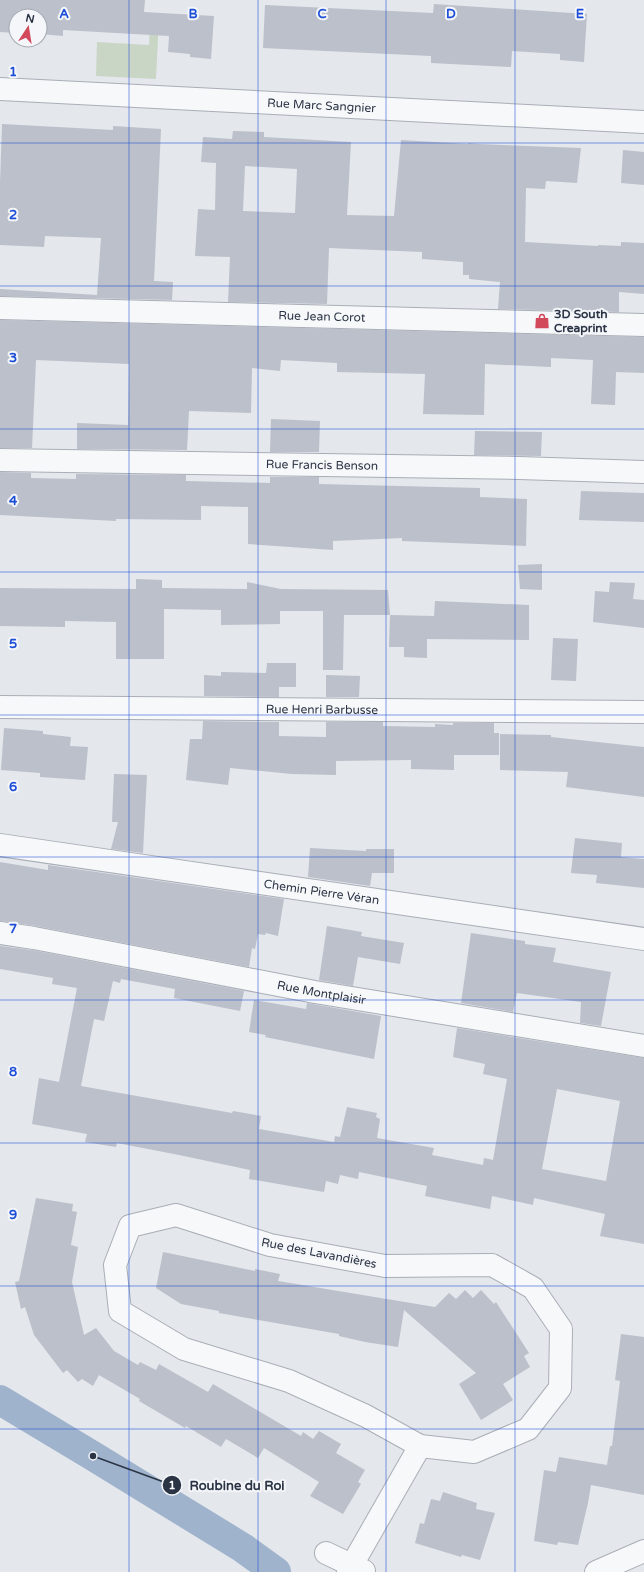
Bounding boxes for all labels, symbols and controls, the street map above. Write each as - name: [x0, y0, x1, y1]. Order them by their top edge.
- text: A: [59, 6, 69, 22]
- text: B: [188, 6, 198, 22]
- text: C: [317, 6, 327, 22]
- text: D: [446, 6, 456, 22]
- text: E: [576, 6, 584, 22]
- north arrow: [8, 8, 48, 48]
- text: N: [24, 11, 36, 26]
- text: 1: [9, 64, 17, 80]
- street label: Rue Marc Sangnier: [267, 96, 377, 115]
- text: 2: [9, 207, 17, 223]
- place label: 3D South Creaprint: [554, 307, 608, 336]
- street label: Rue Jean Corot: [278, 308, 366, 325]
- shop icon: 3D South Creaprint: [533, 312, 551, 330]
- text: 3: [9, 350, 17, 366]
- street label: Rue Francis Benson: [266, 457, 378, 473]
- text: 4: [9, 493, 18, 509]
- text: 5: [9, 636, 17, 652]
- street label: Rue Henri Barbusse: [266, 702, 378, 717]
- text: 6: [9, 779, 17, 795]
- street label: Chemin Pierre Véran: [263, 877, 380, 907]
- text: 7: [9, 921, 17, 937]
- street label: Rue Montplaisir: [276, 978, 367, 1007]
- text: 8: [9, 1064, 17, 1080]
- text: 9: [9, 1207, 17, 1223]
- street label: Rue des Lavandières: [260, 1235, 378, 1271]
- callout: Roubine du Roi: [162, 1473, 293, 1498]
- text: 1: [168, 1478, 176, 1492]
- text: Roubine du Roi: [189, 1478, 285, 1494]

